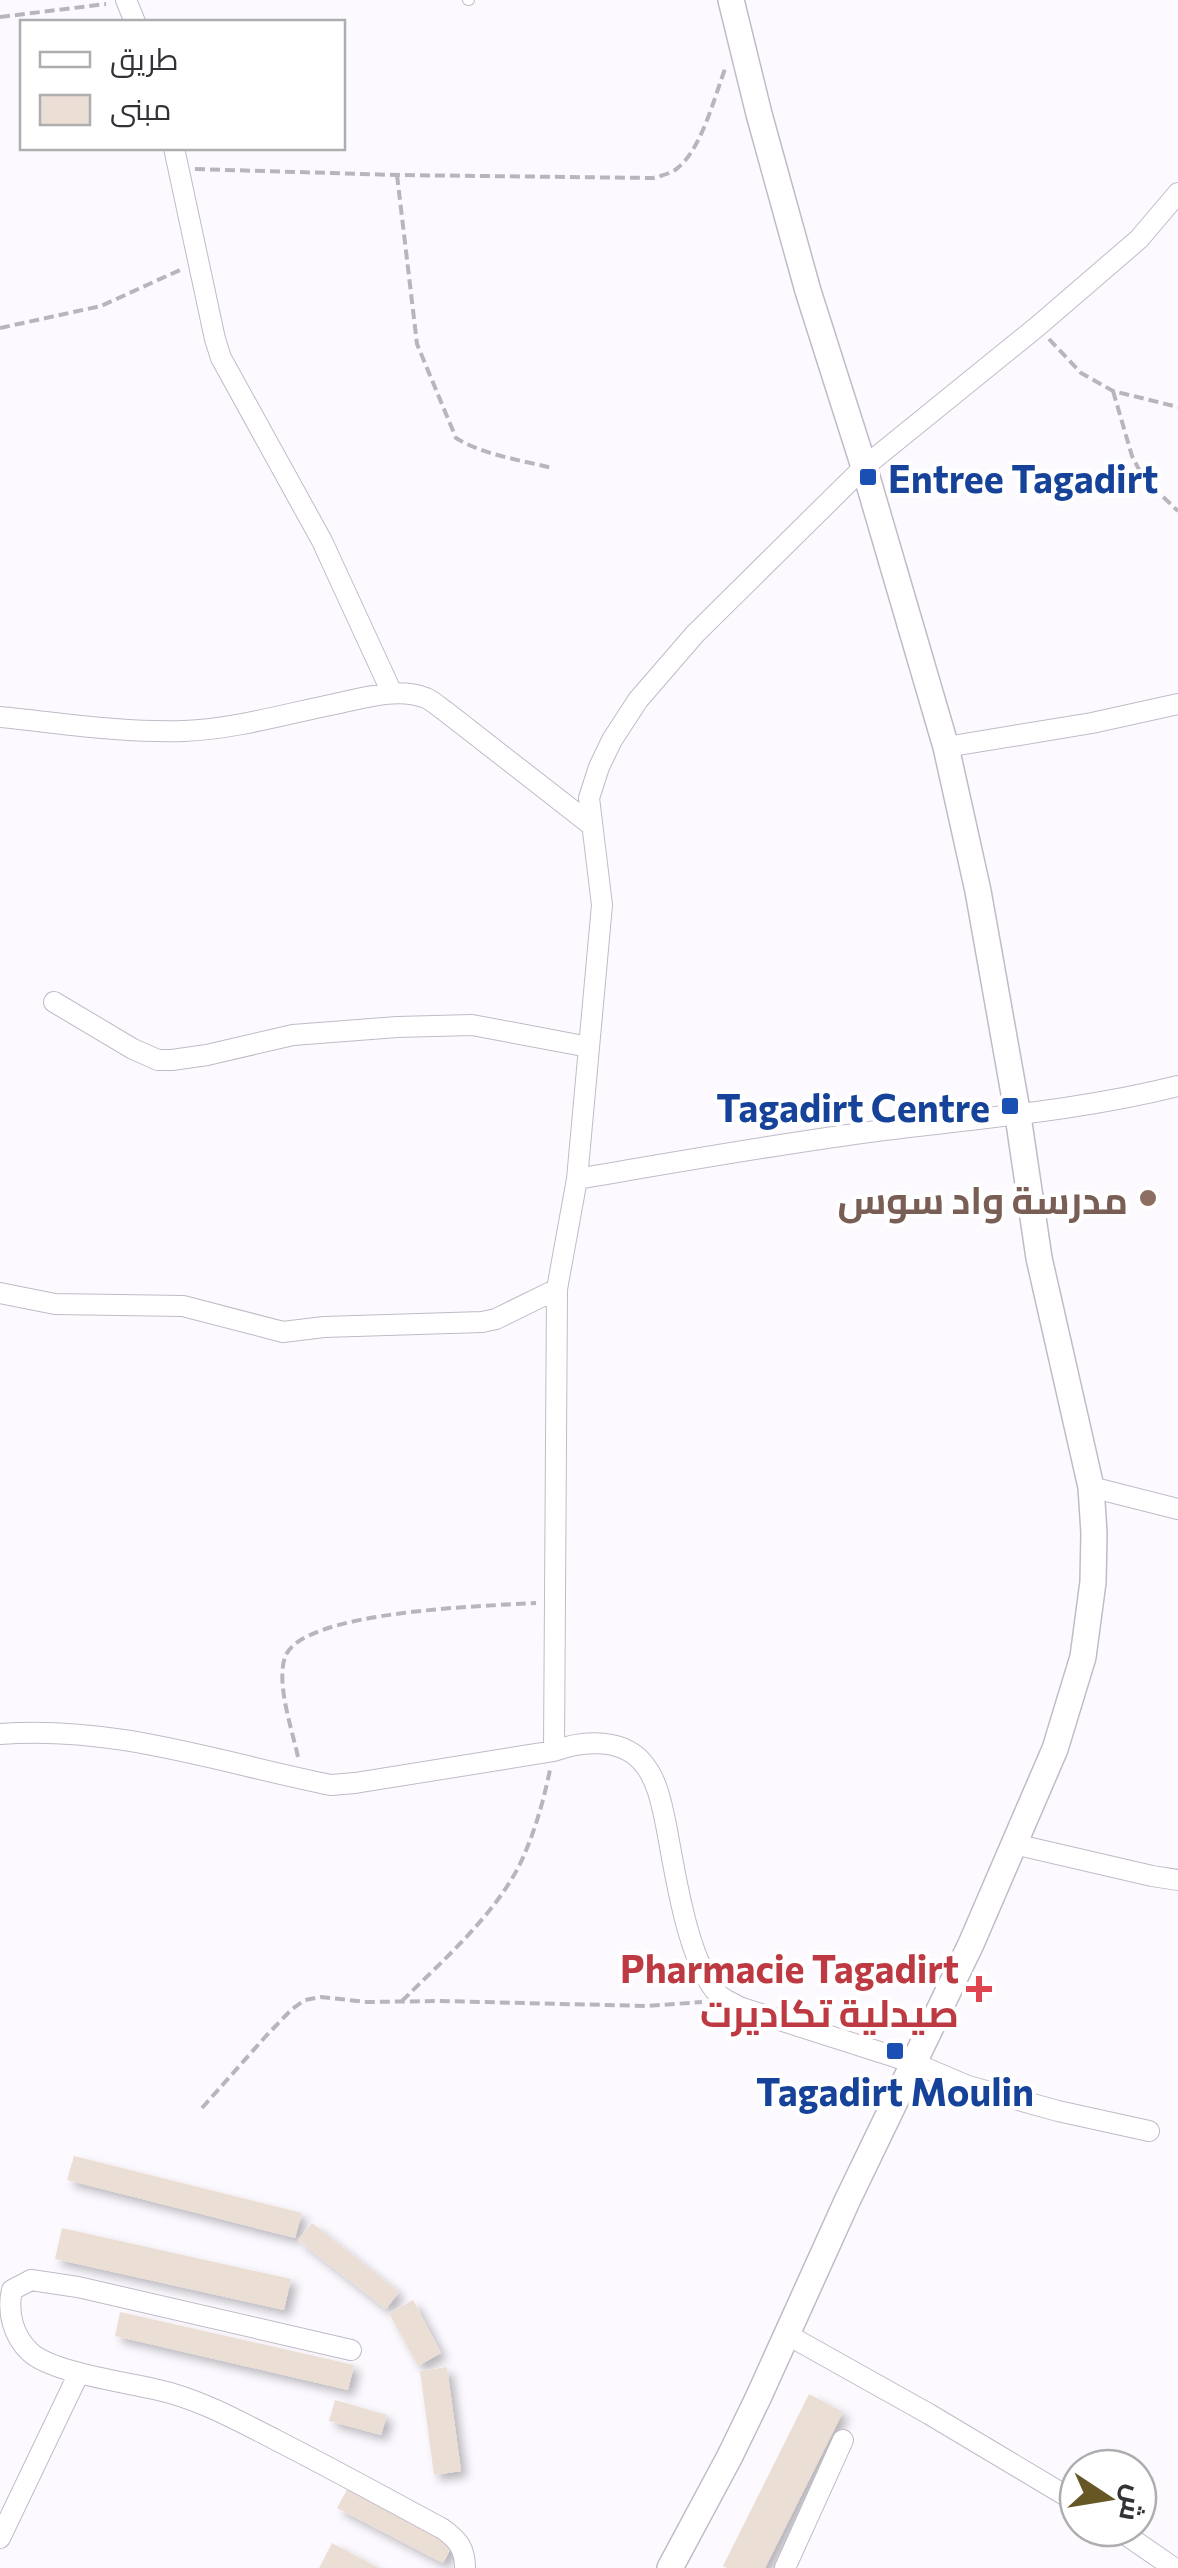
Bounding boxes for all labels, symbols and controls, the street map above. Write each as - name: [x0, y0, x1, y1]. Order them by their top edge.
- legend: [20, 20, 345, 150]
- text: طريق: [110, 39, 179, 78]
- text: مبنى: [110, 89, 171, 128]
- place label: Entree Tagadirt: [888, 454, 1158, 501]
- marker: Entree Tagadirt: [857, 466, 879, 488]
- place label: Tagadirt Centre: [716, 1083, 990, 1130]
- marker: Tagadirt Centre: [999, 1095, 1021, 1117]
- place label: مدرسة واد سوس: [837, 1175, 1128, 1224]
- marker: مدرسة واد سوس: [1137, 1187, 1159, 1209]
- place label: Pharmacie Tagadirt صيدلية تكاديرت: [620, 1944, 959, 2037]
- marker: Pharmacie Tagadirt صيدلية تكاديرت: [968, 1978, 990, 2000]
- marker: Tagadirt Moulin: [884, 2040, 906, 2062]
- place label: Tagadirt Moulin: [756, 2067, 1034, 2114]
- north arrow: [1058, 2448, 1158, 2548]
- text: ش: [1112, 2482, 1154, 2525]

